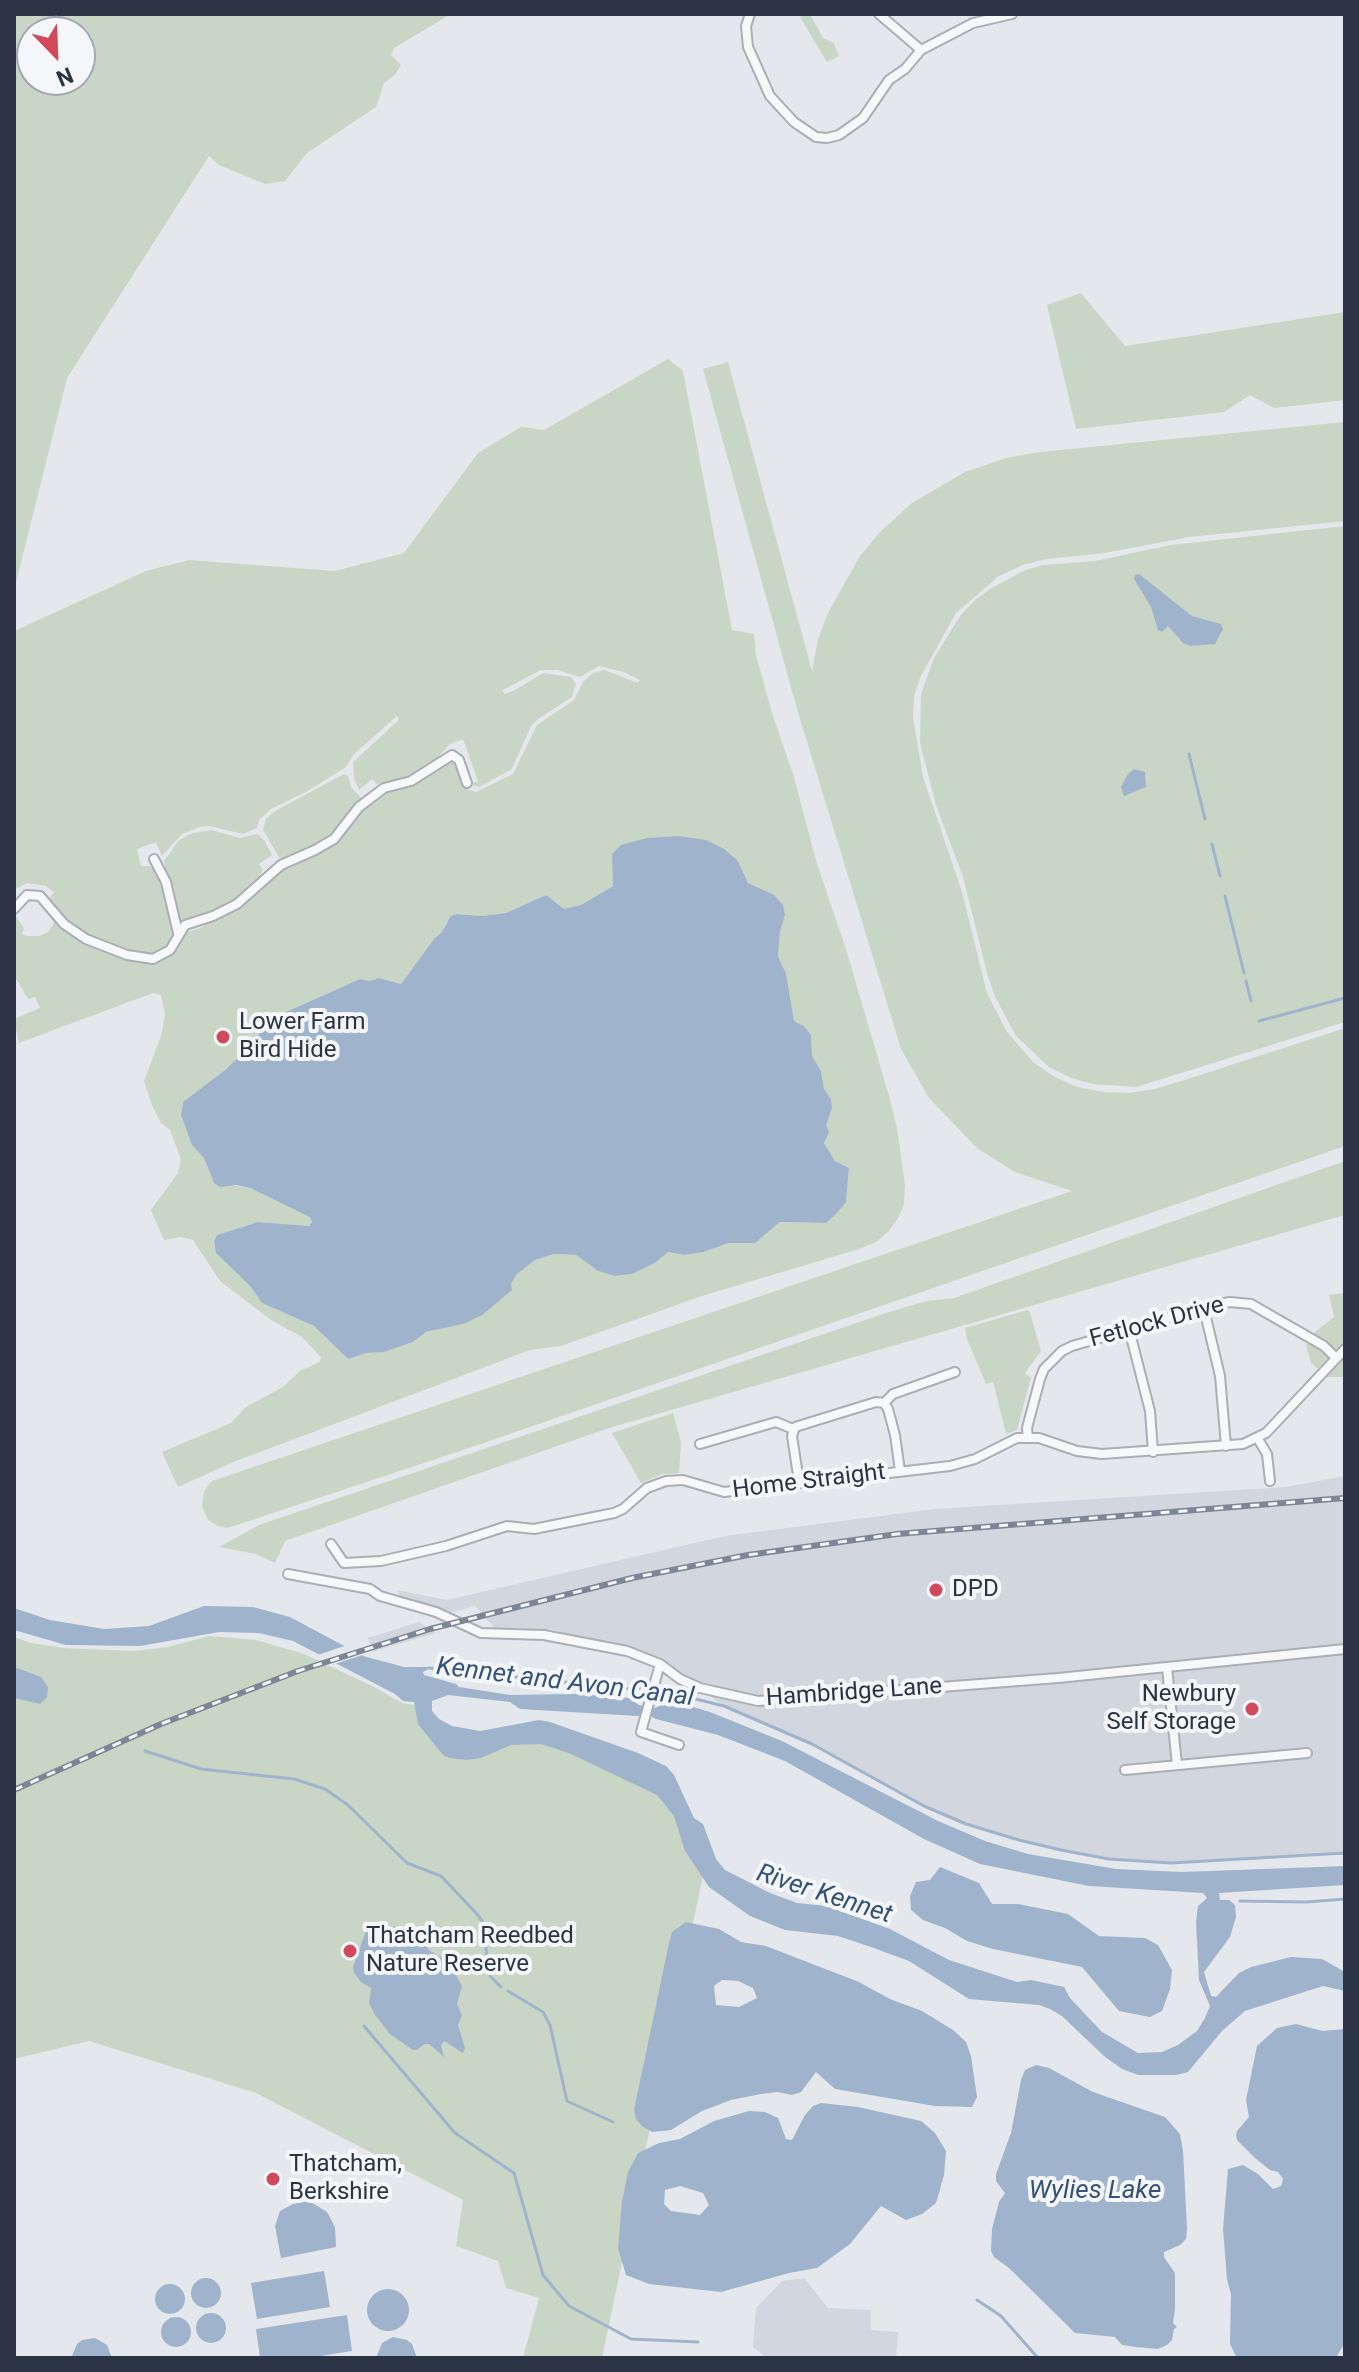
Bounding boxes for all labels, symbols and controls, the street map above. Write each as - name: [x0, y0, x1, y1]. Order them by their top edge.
- north arrow: [16, 16, 96, 96]
- text: N: [53, 62, 77, 91]
- place label: Lower Farm Bird Hide: [239, 1009, 366, 1065]
- marker: Lower Farm Bird Hide: [214, 1028, 232, 1046]
- street label: Fetlock Drive: [1087, 1291, 1227, 1355]
- street label: Home Straight: [731, 1458, 887, 1506]
- place label: DPD: [952, 1576, 999, 1604]
- marker: DPD: [927, 1581, 945, 1599]
- water label: Kennet and Avon Canal: [434, 1652, 696, 1714]
- street label: Hambridge Lane: [765, 1672, 943, 1714]
- place label: Newbury Self Storage: [1106, 1681, 1236, 1737]
- marker: Newbury Self Storage: [1243, 1700, 1261, 1718]
- water label: River Kennet: [752, 1858, 896, 1932]
- place label: Thatcham Reedbed Nature Reserve: [366, 1923, 574, 1979]
- marker: Thatcham Reedbed Nature Reserve: [341, 1942, 359, 1960]
- place label: Thatcham, Berkshire: [289, 2151, 402, 2207]
- marker: Thatcham, Berkshire: [264, 2170, 282, 2188]
- water label: Wylies Lake: [1029, 2175, 1161, 2207]

